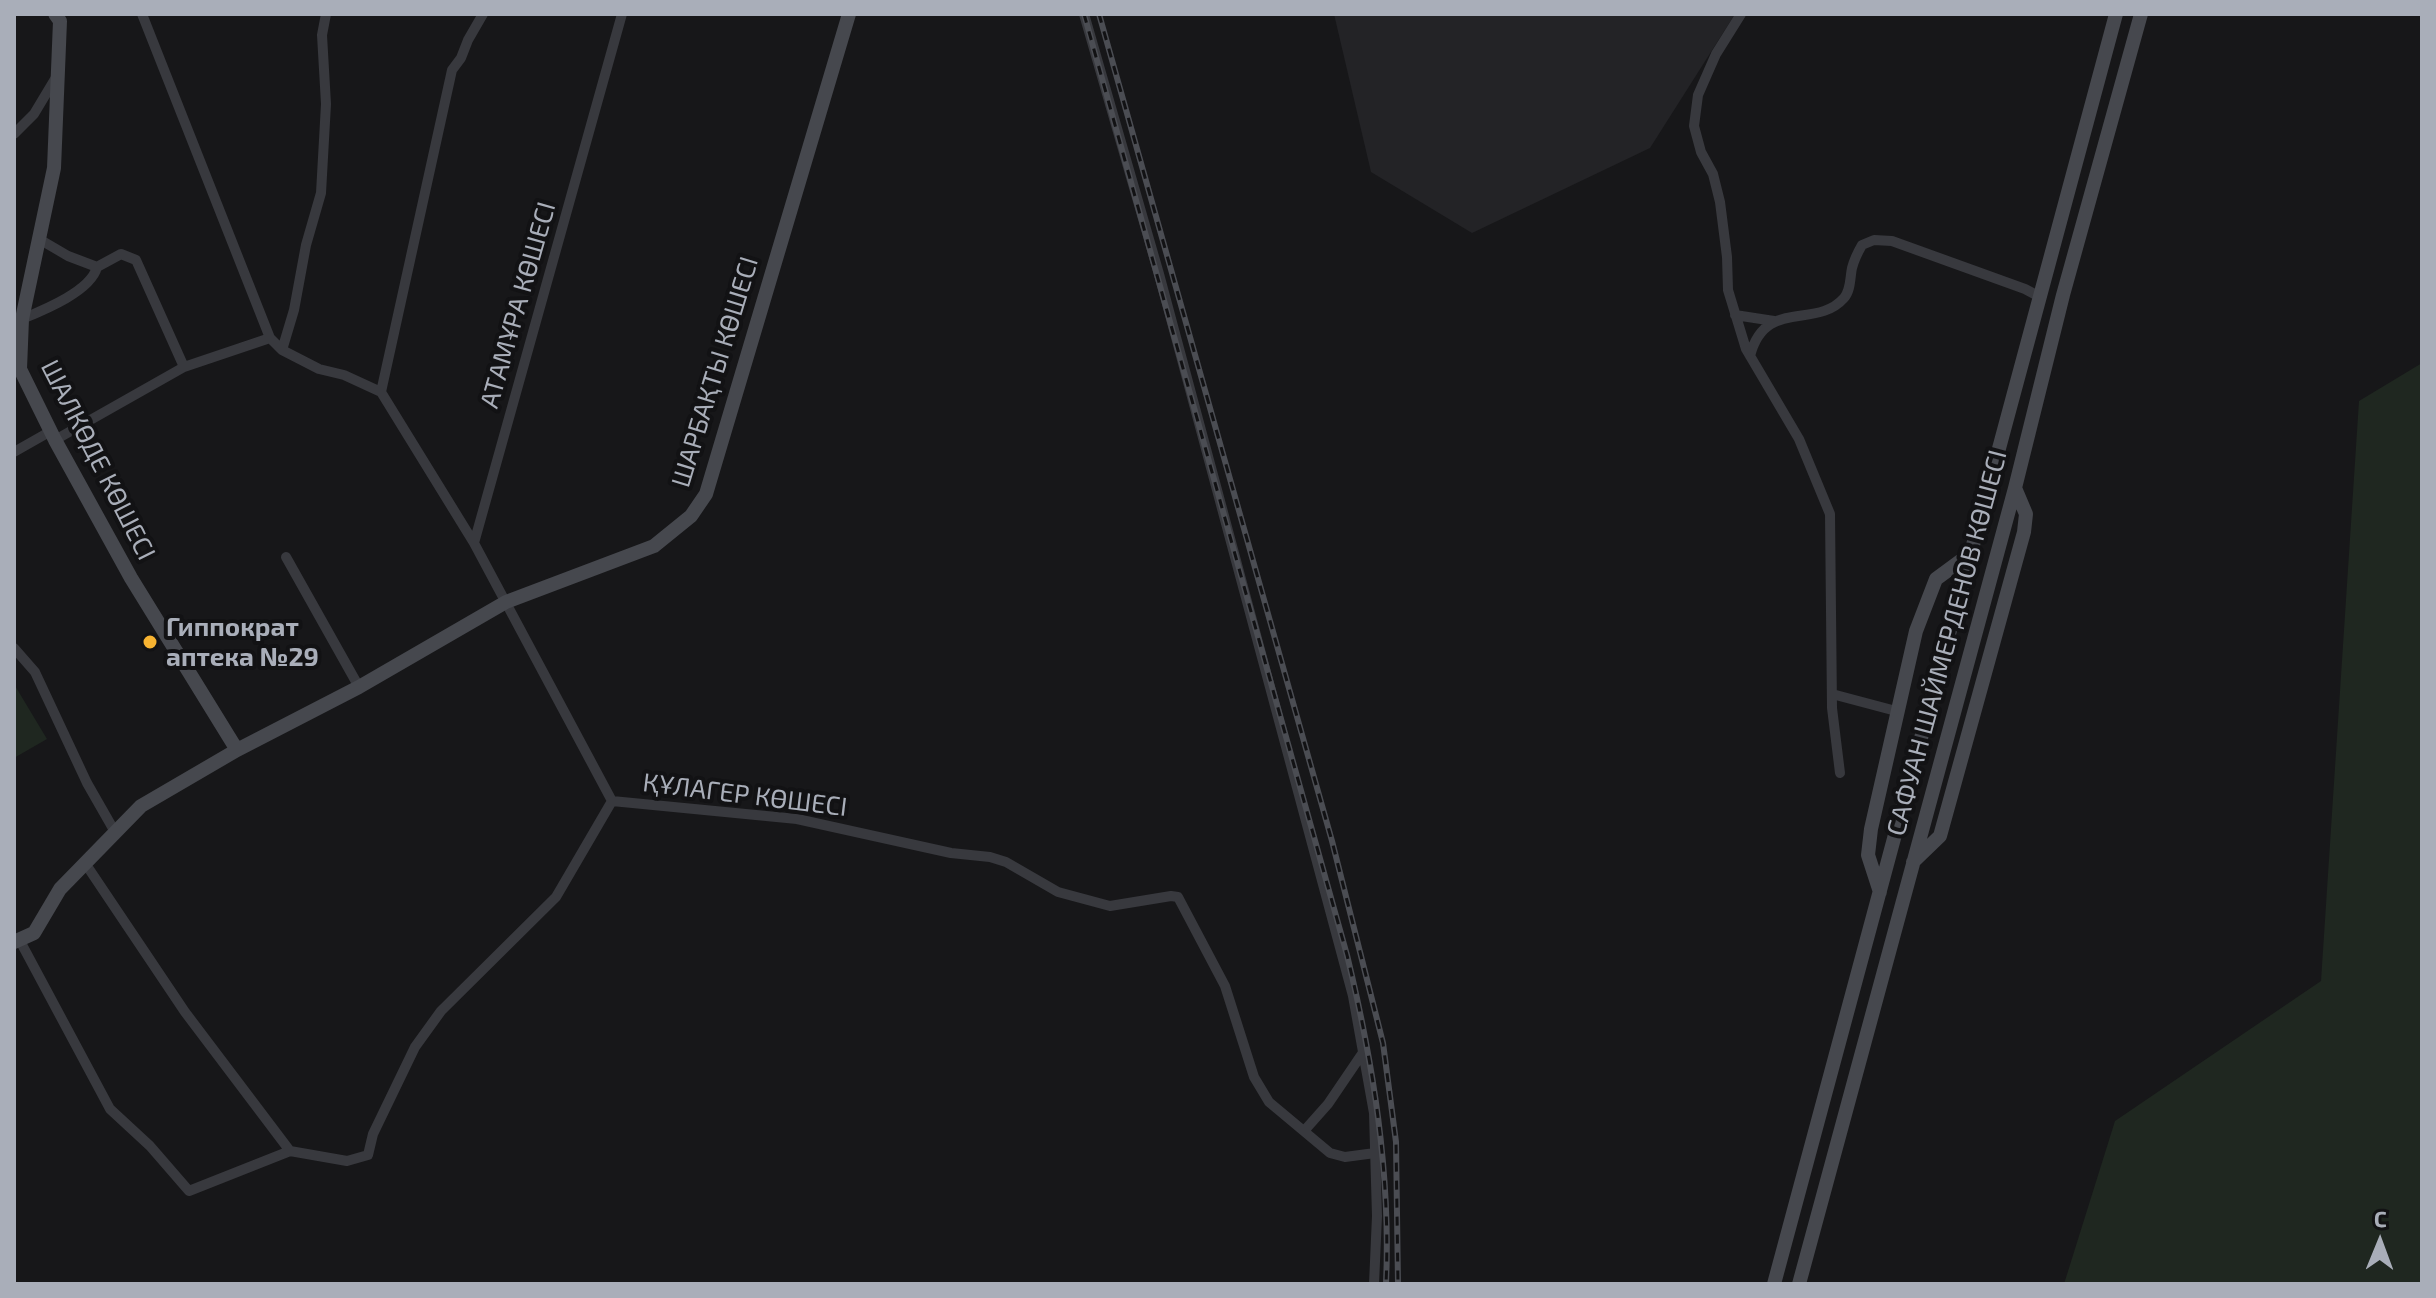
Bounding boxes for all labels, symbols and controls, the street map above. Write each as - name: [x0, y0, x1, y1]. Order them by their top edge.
- street label: АТАМҰРА КӨШЕСІ: [474, 198, 562, 412]
- street label: ШАРБАҚТЫ КӨШЕСІ: [665, 253, 765, 491]
- street label: ШАЛКӨДЕ КӨШЕСІ: [34, 355, 162, 565]
- street label: САФУАН ШАЙМЕРДЕНОВ КӨШЕСІ: [1880, 447, 2014, 839]
- place label: Гиппократ аптека №29: [166, 611, 319, 672]
- marker: Гиппократ аптека №29: [141, 633, 159, 651]
- street label: ҚҰЛАГЕР КӨШЕСІ: [641, 767, 849, 823]
- north arrow: [2340, 1202, 2420, 1282]
- text: С: [2374, 1205, 2387, 1231]

